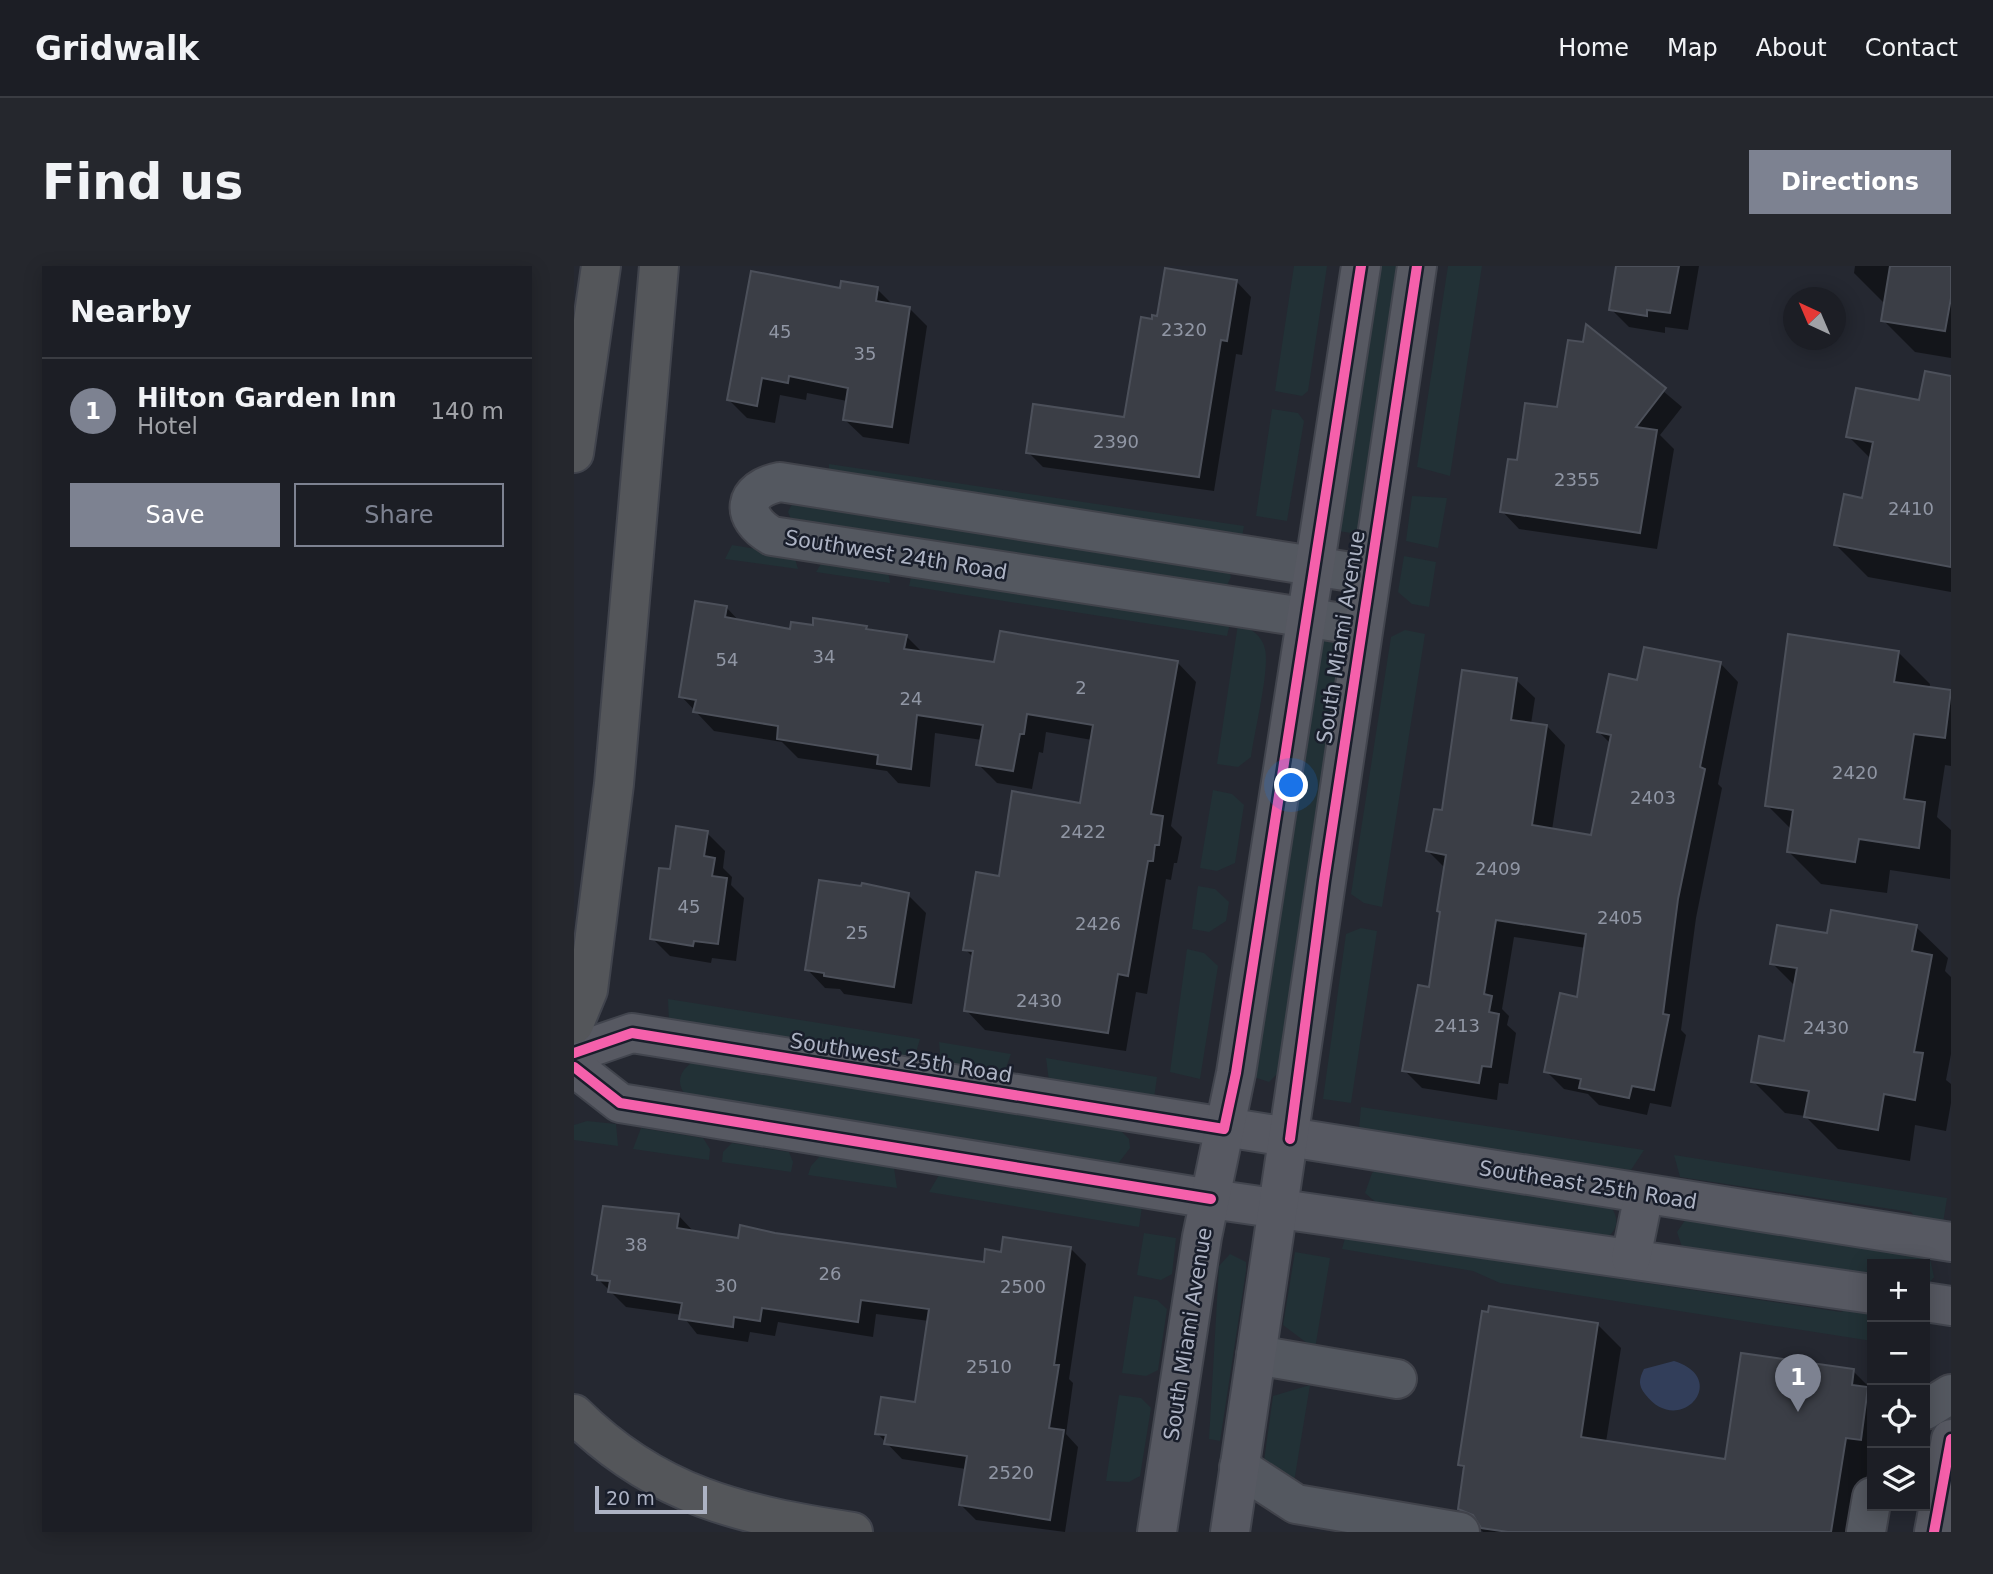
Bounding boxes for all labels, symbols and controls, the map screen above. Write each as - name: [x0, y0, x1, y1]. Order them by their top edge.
- text: Gridwalk: [35, 29, 199, 68]
- text: Home: [1558, 34, 1629, 62]
- text: Map: [1667, 34, 1718, 62]
- text: About: [1756, 34, 1827, 62]
- text: Contact: [1865, 34, 1958, 62]
- button: Directions: [1749, 150, 1951, 214]
- text: Find us: [42, 154, 243, 211]
- north arrow: [1783, 287, 1846, 350]
- text: Nearby: [70, 294, 192, 329]
- house number: 2320: [1161, 319, 1207, 340]
- house number: 45: [769, 321, 791, 342]
- house number: 35: [854, 343, 876, 364]
- text: Hilton Garden Inn: [137, 383, 397, 413]
- text: 1: [85, 398, 101, 424]
- text: 140 m: [430, 398, 504, 424]
- text: Hotel: [137, 413, 198, 439]
- house number: 2390: [1093, 431, 1139, 452]
- house number: 2355: [1554, 469, 1600, 490]
- button: Save: [70, 483, 280, 547]
- button: Share: [294, 483, 504, 547]
- house number: 2410: [1888, 498, 1934, 519]
- street label: Southwest 24th Road: [783, 526, 1009, 584]
- street label: South Miami Avenue: [1312, 529, 1370, 745]
- house number: 34: [813, 646, 835, 667]
- house number: 54: [716, 649, 738, 670]
- house number: 2: [1075, 677, 1087, 698]
- house number: 24: [900, 688, 922, 709]
- house number: 2420: [1832, 762, 1878, 783]
- your location: [1274, 768, 1308, 802]
- house number: 2403: [1630, 787, 1676, 808]
- house number: 2422: [1060, 821, 1106, 842]
- house number: 2409: [1475, 858, 1521, 879]
- house number: 45: [678, 896, 700, 917]
- house number: 2405: [1597, 907, 1643, 928]
- house number: 2426: [1075, 913, 1121, 934]
- house number: 25: [846, 922, 868, 943]
- house number: 2430: [1016, 990, 1062, 1011]
- house number: 2413: [1434, 1015, 1480, 1036]
- house number: 2430: [1803, 1017, 1849, 1038]
- street label: Southwest 25th Road: [788, 1029, 1014, 1087]
- street label: Southeast 25th Road: [1477, 1156, 1699, 1214]
- street label: South Miami Avenue: [1159, 1226, 1217, 1442]
- house number: 38: [625, 1234, 647, 1255]
- map controls: [1867, 1259, 1930, 1511]
- button: +: [1867, 1259, 1930, 1322]
- house number: 26: [819, 1263, 841, 1284]
- house number: 30: [715, 1275, 737, 1296]
- house number: 2500: [1000, 1276, 1046, 1297]
- button: −: [1867, 1322, 1930, 1385]
- pin: 1: [1775, 1354, 1821, 1412]
- house number: 2510: [966, 1356, 1012, 1377]
- button: locate: [1867, 1385, 1930, 1448]
- button: layers: [1867, 1448, 1930, 1511]
- house number: 2520: [988, 1462, 1034, 1483]
- scale bar: [595, 1483, 707, 1515]
- text: 20 m: [606, 1487, 655, 1509]

